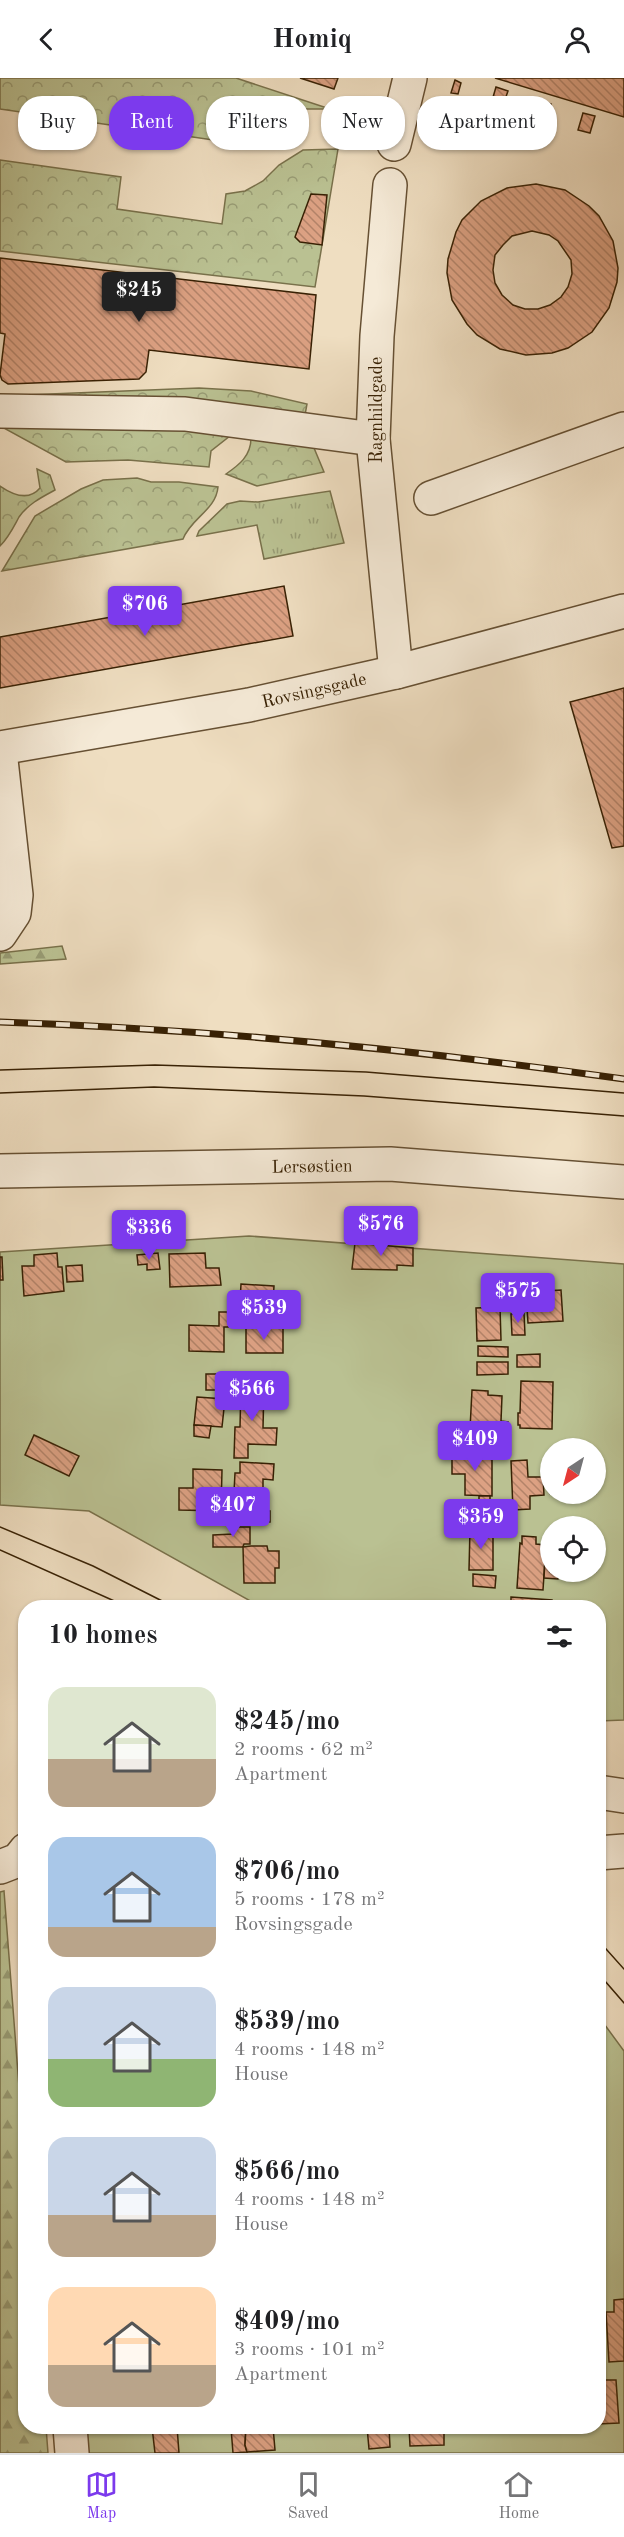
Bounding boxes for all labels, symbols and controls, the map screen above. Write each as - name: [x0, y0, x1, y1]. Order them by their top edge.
- icon: back: [30, 23, 63, 56]
- icon: person: [561, 23, 594, 56]
- text: Homiq: [272, 26, 352, 53]
- chip: Buy: [18, 96, 97, 150]
- chip: Rent: [109, 96, 194, 150]
- chip: Filters: [206, 96, 309, 150]
- chip: New: [321, 96, 405, 150]
- chip: Apartment: [417, 96, 557, 150]
- pin: $245: [103, 272, 175, 323]
- text: $245: [116, 281, 162, 301]
- street label: Ragnhildgade: [368, 357, 386, 463]
- pin: $706: [109, 586, 181, 637]
- text: $706: [122, 595, 168, 615]
- street label: Rovsingsgade: [260, 670, 368, 712]
- street label: Lersøstien: [271, 1157, 353, 1177]
- pin: $576: [345, 1206, 417, 1257]
- pin: $336: [113, 1210, 185, 1261]
- text: $576: [358, 1215, 404, 1235]
- text: $336: [126, 1219, 172, 1239]
- pin: $575: [482, 1273, 554, 1324]
- text: $575: [495, 1282, 541, 1302]
- pin: $539: [228, 1290, 300, 1341]
- text: $539: [241, 1299, 287, 1319]
- pin: $566: [216, 1371, 288, 1422]
- text: $566: [229, 1380, 275, 1400]
- pin: $409: [439, 1421, 511, 1472]
- text: $409: [452, 1430, 498, 1450]
- north arrow: [540, 1438, 606, 1504]
- map controls: [540, 1438, 606, 1582]
- pin: $407: [197, 1487, 269, 1538]
- text: $407: [210, 1496, 256, 1516]
- pin: $359: [445, 1499, 517, 1550]
- text: $359: [458, 1508, 504, 1528]
- button: locate: [540, 1516, 606, 1582]
- icon: filters: [543, 1620, 576, 1653]
- text: 10 homes: [48, 1623, 157, 1649]
- text: $245/mo: [234, 1709, 340, 1735]
- icon: home: [96, 1711, 168, 1783]
- text: 2 rooms · 62 m²: [234, 1740, 373, 1760]
- text: Apartment: [234, 1765, 328, 1785]
- text: $706/mo: [234, 1859, 340, 1885]
- icon: home: [96, 1861, 168, 1933]
- text: 5 rooms · 178 m²: [234, 1890, 384, 1910]
- text: Rovsingsgade: [234, 1915, 353, 1935]
- text: $539/mo: [234, 2009, 340, 2035]
- icon: home: [96, 2011, 168, 2083]
- text: 4 rooms · 148 m²: [234, 2040, 384, 2060]
- text: House: [234, 2065, 288, 2085]
- text: $566/mo: [234, 2159, 340, 2185]
- icon: home: [96, 2161, 168, 2233]
- text: 4 rooms · 148 m²: [234, 2190, 384, 2210]
- text: House: [234, 2215, 288, 2235]
- text: $409/mo: [234, 2309, 340, 2335]
- icon: home: [96, 2311, 168, 2383]
- text: 3 rooms · 101 m²: [234, 2340, 384, 2360]
- text: Apartment: [234, 2365, 328, 2385]
- tab: Map: [85, 2468, 118, 2524]
- tab: Saved: [288, 2468, 329, 2524]
- tab: Home: [498, 2468, 539, 2524]

